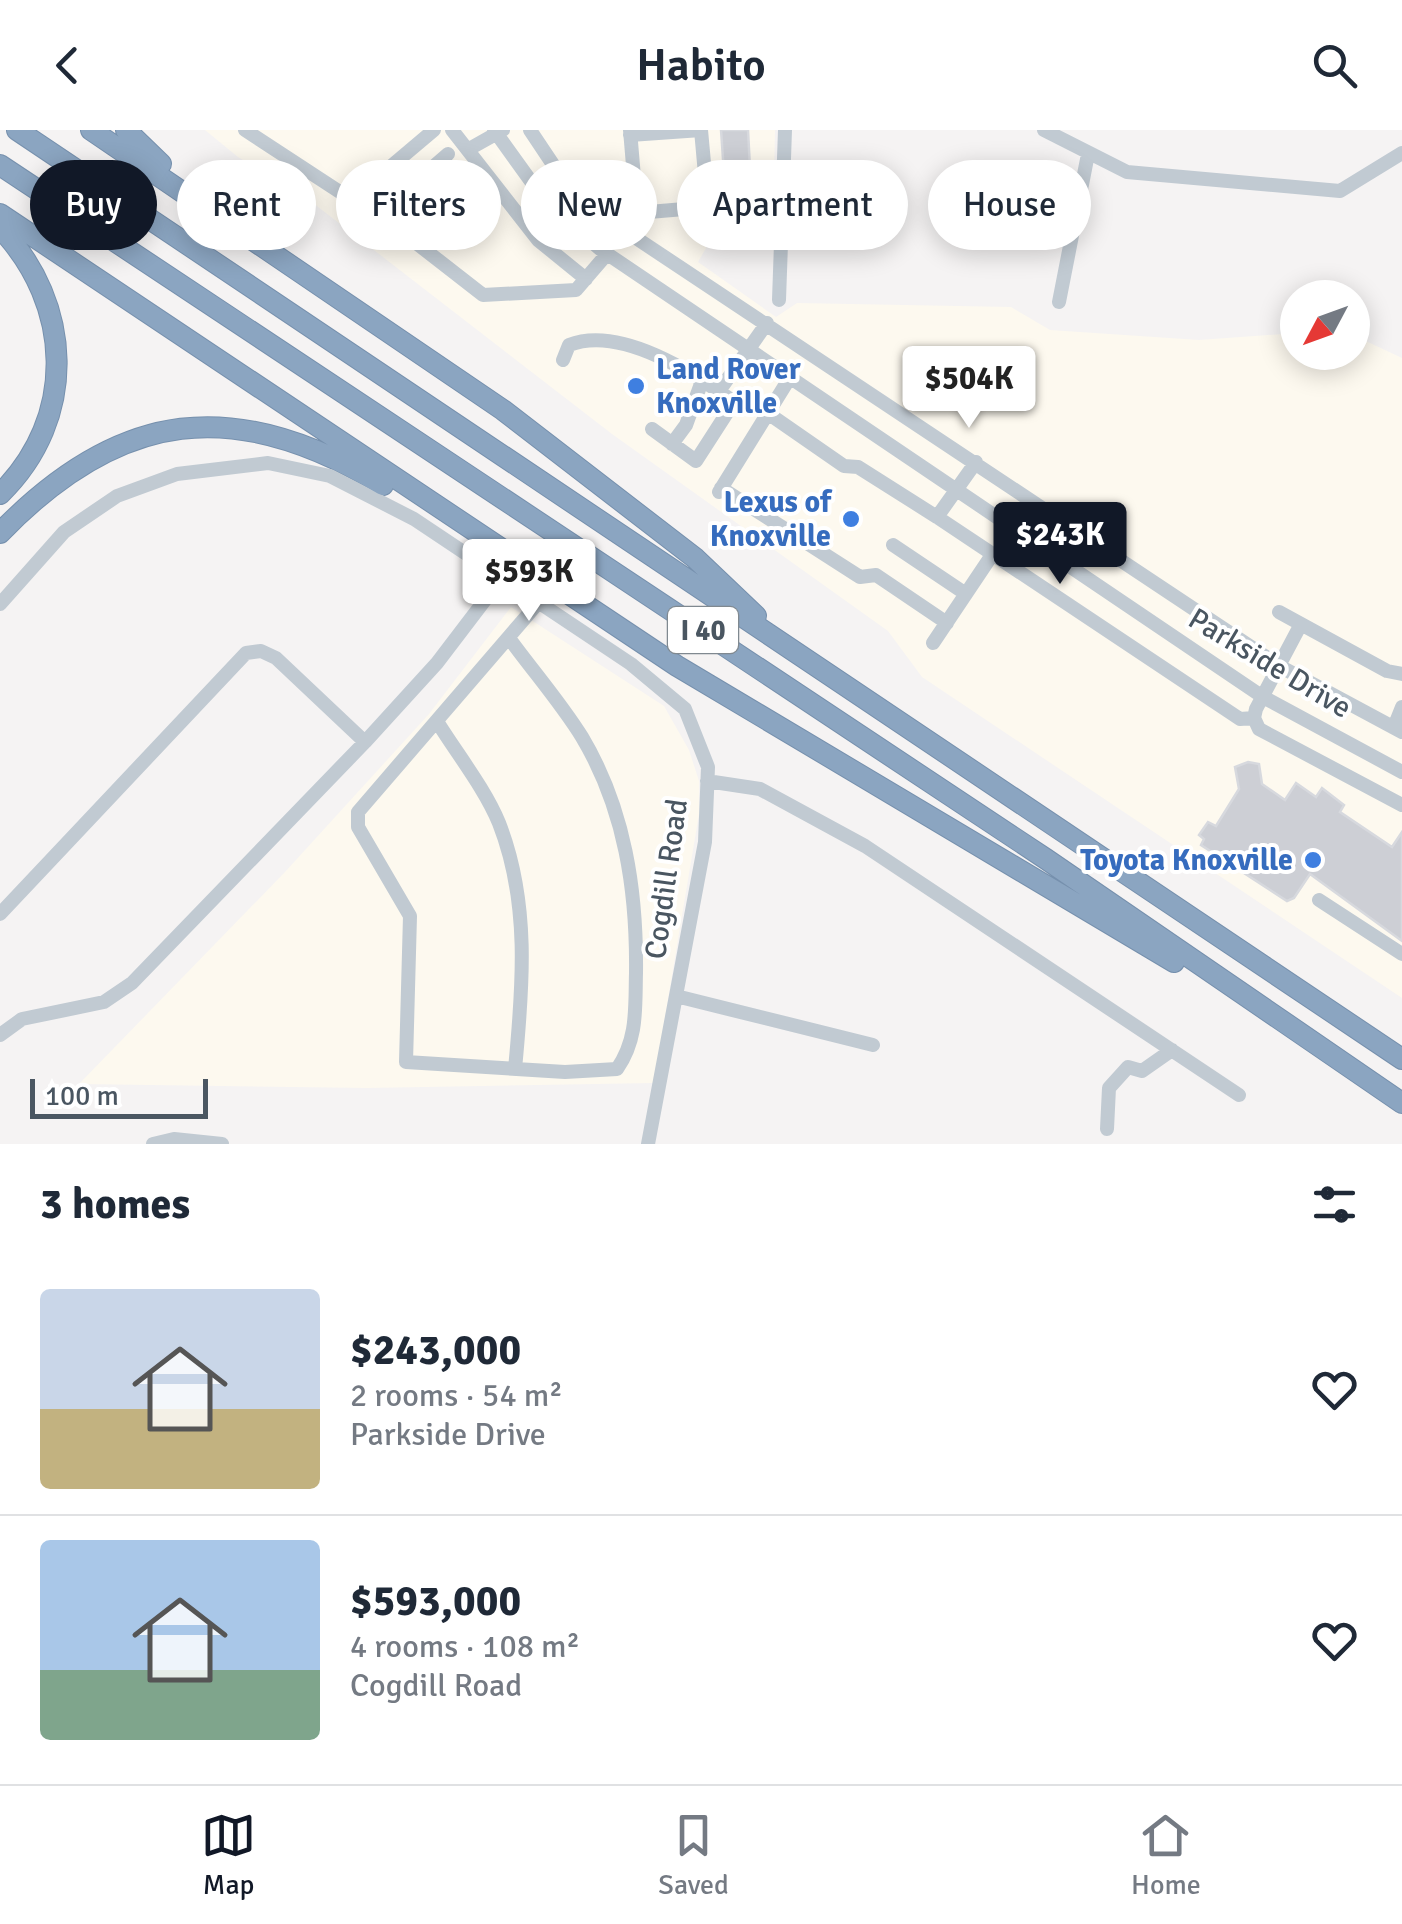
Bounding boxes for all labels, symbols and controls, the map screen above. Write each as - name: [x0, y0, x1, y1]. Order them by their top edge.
- icon: back: [40, 38, 95, 93]
- text: Habito: [636, 38, 766, 93]
- icon: search: [1307, 38, 1362, 93]
- chip: Buy: [30, 160, 157, 250]
- chip: Rent: [177, 160, 316, 250]
- chip: Filters: [336, 160, 501, 250]
- chip: New: [521, 160, 657, 250]
- chip: Apartment: [677, 160, 908, 250]
- chip: House: [928, 160, 1091, 250]
- north arrow: [1280, 280, 1370, 370]
- map controls: [1280, 280, 1370, 370]
- pin: $504K: [899, 346, 1039, 431]
- place label: Land Rover Knoxville: [656, 351, 801, 422]
- text: $504K: [925, 359, 1013, 398]
- marker: Land Rover Knoxville: [625, 375, 647, 397]
- place label: Lexus of Knoxville: [710, 484, 833, 555]
- pin: $243K: [990, 502, 1130, 587]
- marker: Lexus of Knoxville: [840, 508, 862, 530]
- text: $243K: [1016, 515, 1104, 554]
- pin: $593K: [459, 539, 599, 624]
- text: $593K: [485, 552, 573, 591]
- street label: Parkside Drive: [1182, 600, 1358, 727]
- road number: I 40: [668, 607, 738, 653]
- street label: Cogdill Road: [637, 797, 696, 962]
- place label: Toyota Knoxville: [1080, 842, 1293, 879]
- marker: Toyota Knoxville: [1302, 849, 1324, 871]
- scale bar: [30, 1074, 208, 1118]
- text: 100 m: [45, 1079, 119, 1113]
- icon: filters: [1307, 1177, 1362, 1232]
- text: 3 homes: [40, 1179, 190, 1230]
- text: $243,000: [350, 1325, 521, 1376]
- icon: home: [120, 1329, 240, 1449]
- icon: heart: [1307, 1362, 1362, 1417]
- text: 2 rooms · 54 m²: [350, 1376, 563, 1415]
- text: Parkside Drive: [350, 1415, 546, 1454]
- text: $593,000: [350, 1576, 521, 1627]
- icon: home: [120, 1580, 240, 1700]
- icon: heart: [1307, 1613, 1362, 1668]
- text: 4 rooms · 108 m²: [350, 1627, 580, 1666]
- text: Cogdill Road: [350, 1666, 522, 1705]
- tab: Map: [201, 1808, 256, 1902]
- tab: Saved: [658, 1808, 729, 1902]
- tab: Home: [1131, 1808, 1201, 1902]

